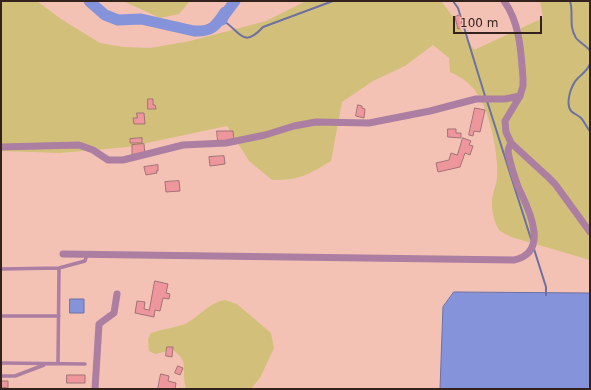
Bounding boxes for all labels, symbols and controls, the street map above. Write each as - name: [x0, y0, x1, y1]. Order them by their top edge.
- scale bar: [455, 8, 544, 34]
- text: 100 m: [460, 16, 498, 30]

